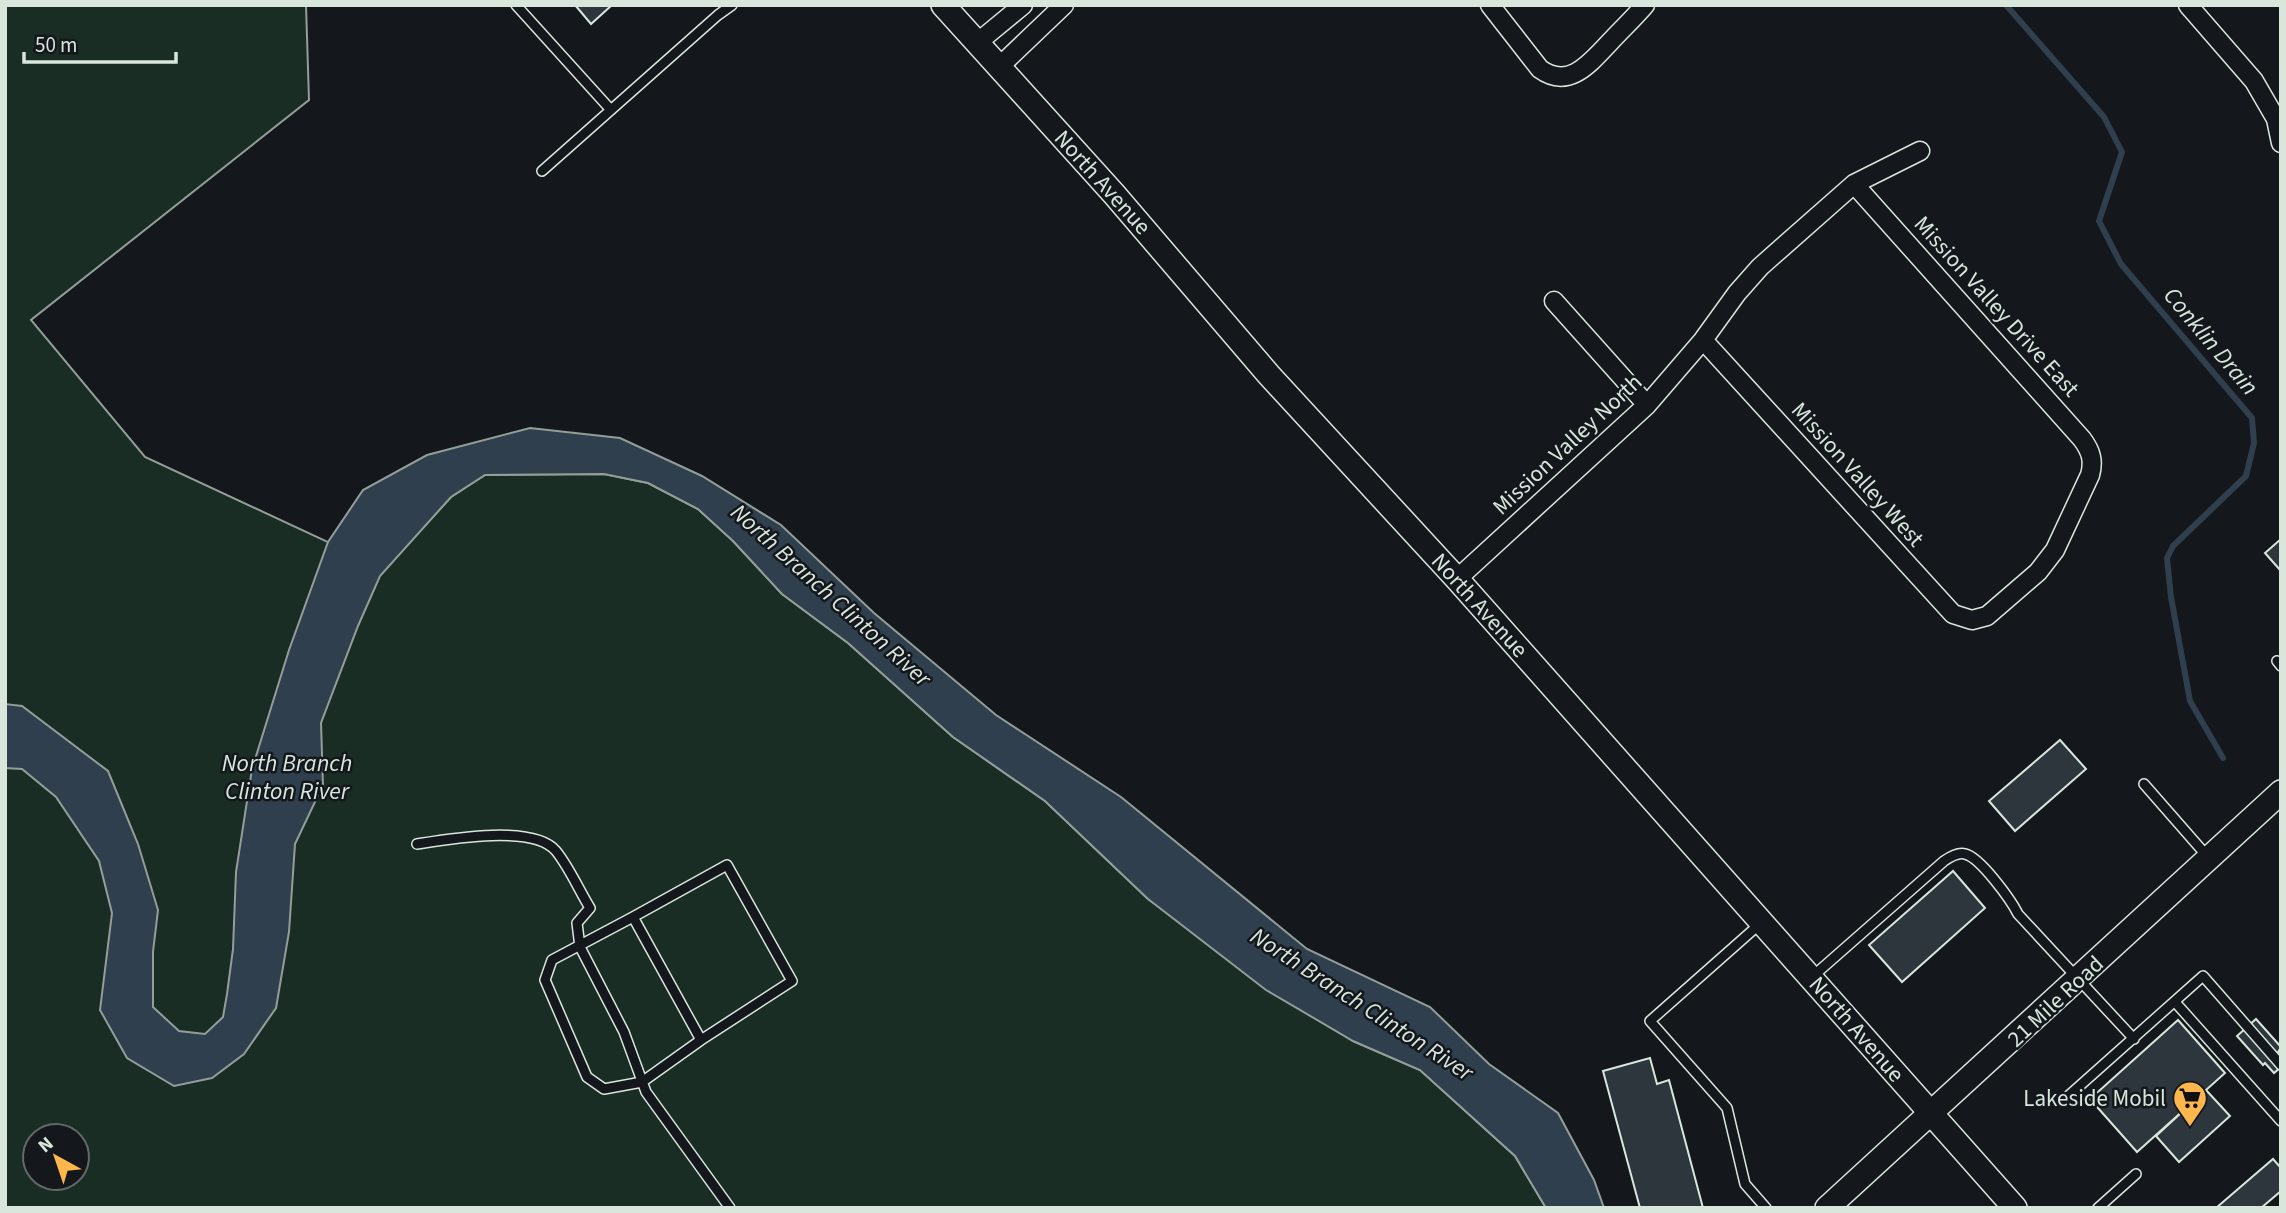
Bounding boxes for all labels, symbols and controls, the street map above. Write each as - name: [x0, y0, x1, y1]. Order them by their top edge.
- scale bar: [24, 21, 177, 65]
- text: 50 m: [35, 30, 77, 60]
- street label: North Avenue: [1047, 123, 1159, 242]
- street label: Mission Valley Drive East: [1906, 208, 2087, 404]
- water label: Conklin Drain: [2155, 280, 2266, 403]
- street label: Mission Valley North: [1485, 366, 1650, 523]
- street label: Mission Valley West: [1783, 395, 1932, 554]
- water label: North Branch Clinton River: [723, 496, 940, 696]
- street label: North Avenue: [1424, 546, 1536, 665]
- water label: North Branch Clinton River: [222, 746, 352, 809]
- water label: North Branch Clinton River: [1243, 919, 1482, 1091]
- street label: 21 Mile Road: [2000, 948, 2111, 1055]
- street label: North Avenue: [1801, 969, 1912, 1090]
- supermarket icon: Lakeside Mobil: [2171, 1079, 2209, 1128]
- place label: Lakeside Mobil: [2023, 1082, 2166, 1115]
- north arrow: [21, 1122, 91, 1192]
- text: N: [33, 1131, 60, 1160]

